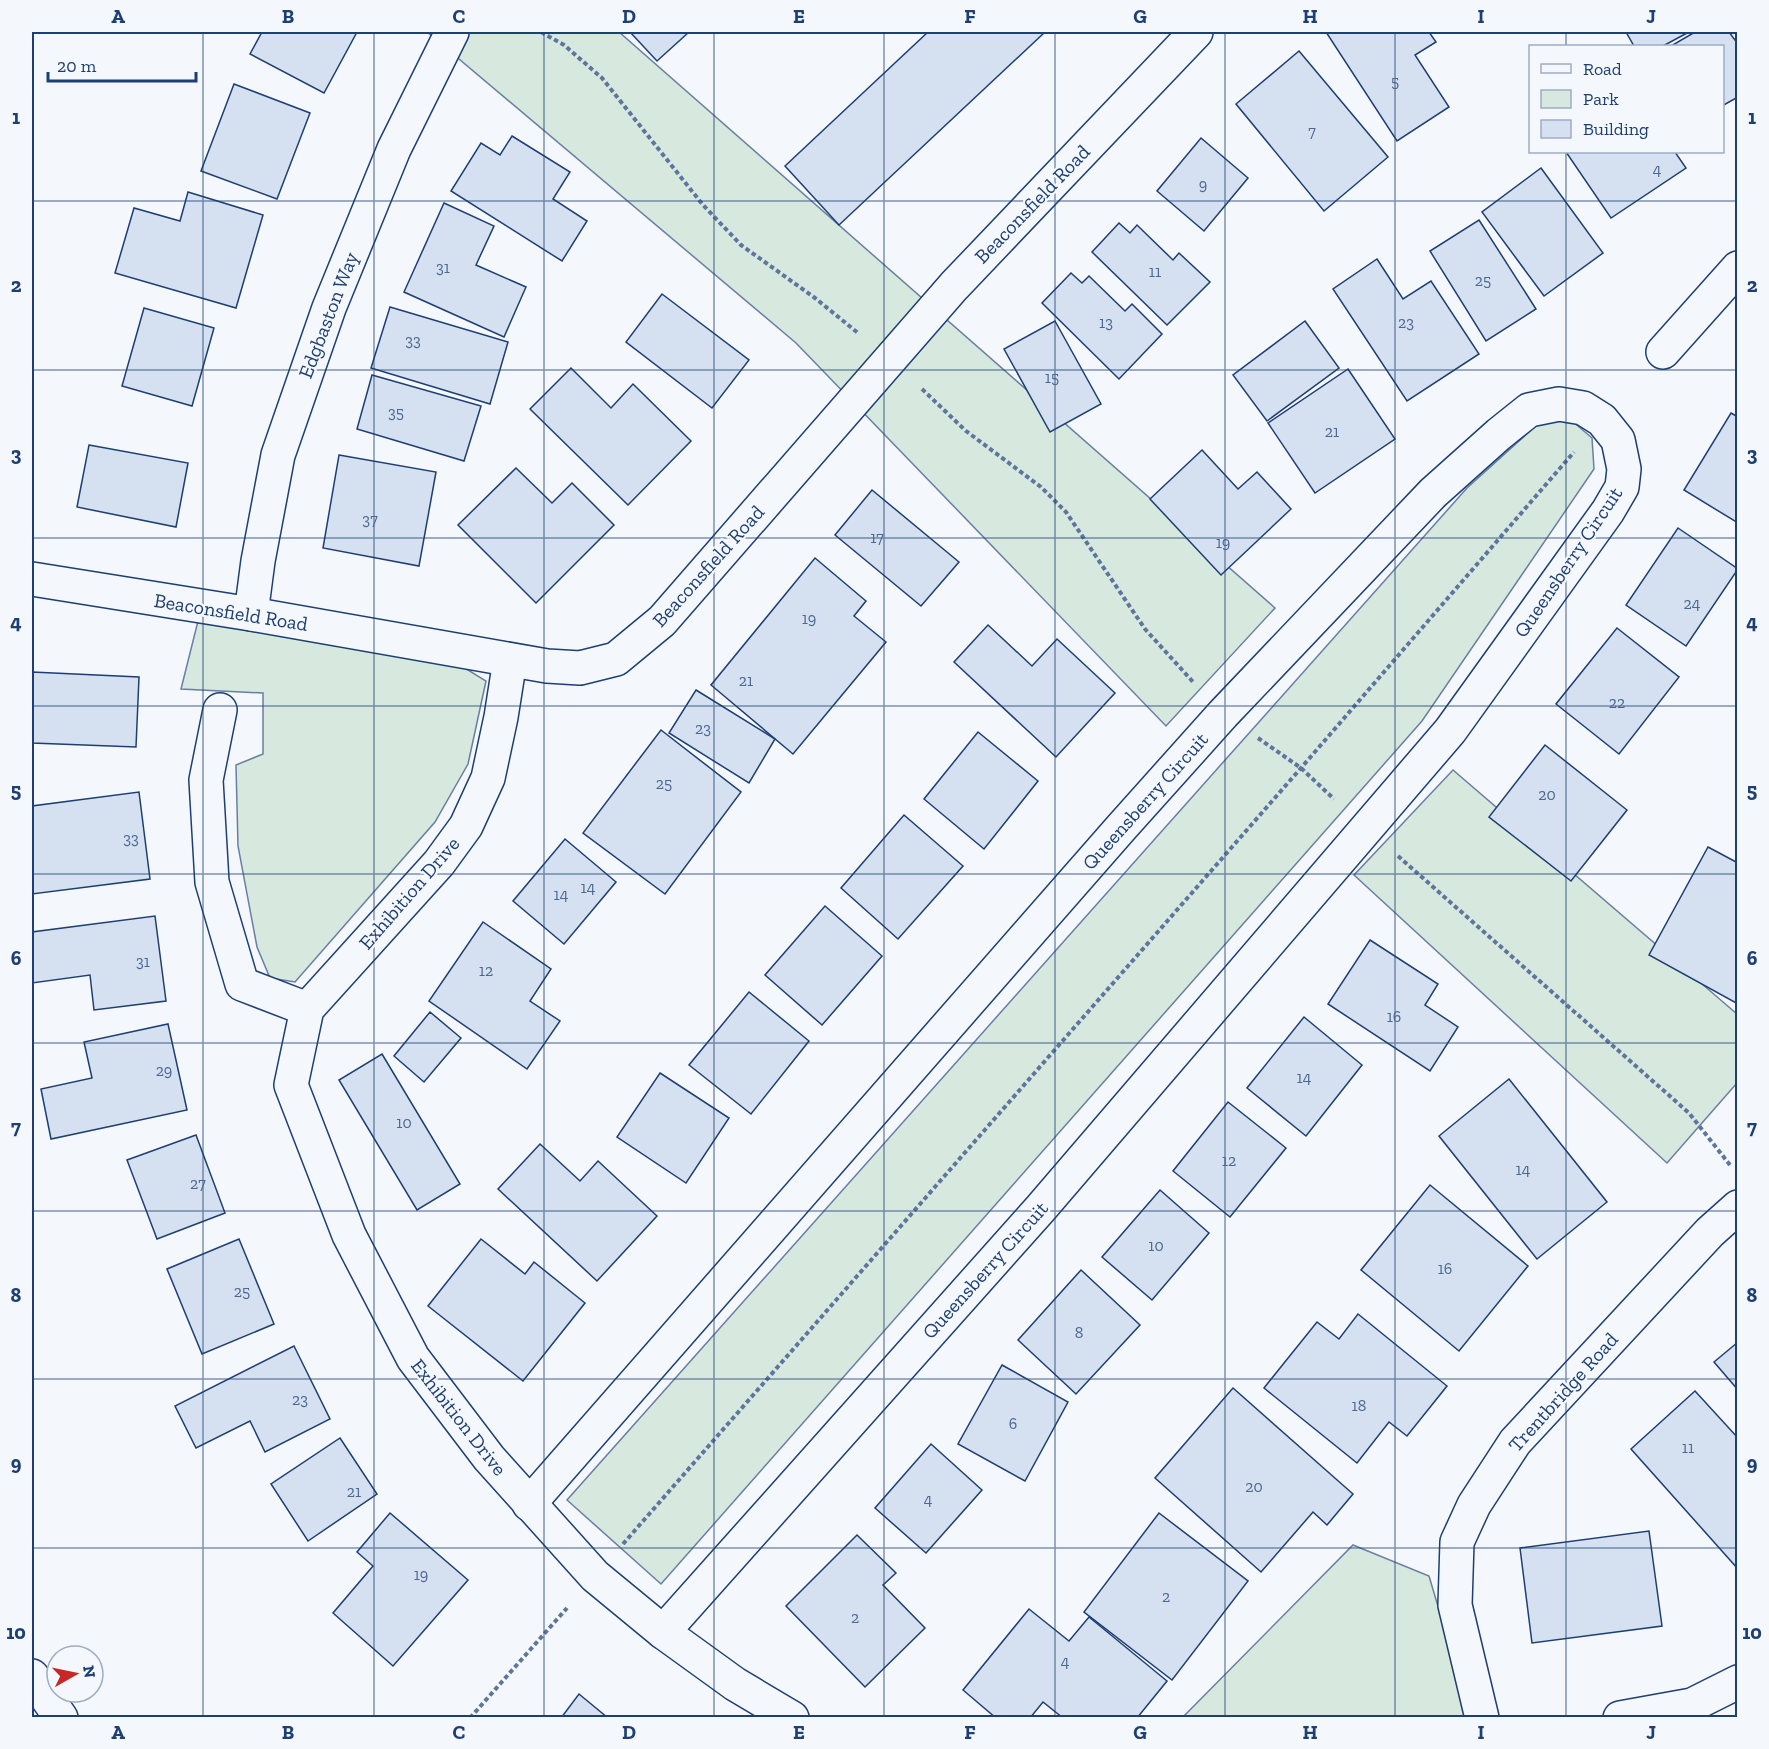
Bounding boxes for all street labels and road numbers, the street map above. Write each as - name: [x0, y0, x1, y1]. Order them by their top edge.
- street label: Beaconsfield Road: [969, 140, 1095, 268]
- street label: Edgbaston Way: [293, 248, 363, 381]
- street label: Queensberry Circuit: [1509, 482, 1628, 642]
- street label: Beaconsfield Road: [647, 500, 769, 632]
- street label: Beaconsfield Road: [152, 588, 310, 636]
- street label: Queensberry Circuit: [1077, 727, 1213, 875]
- street label: Exhibition Drive: [354, 832, 464, 954]
- street label: Queensberry Circuit: [917, 1196, 1053, 1344]
- street label: Trentbridge Road: [1503, 1327, 1623, 1457]
- street label: Exhibition Drive: [406, 1354, 512, 1480]

